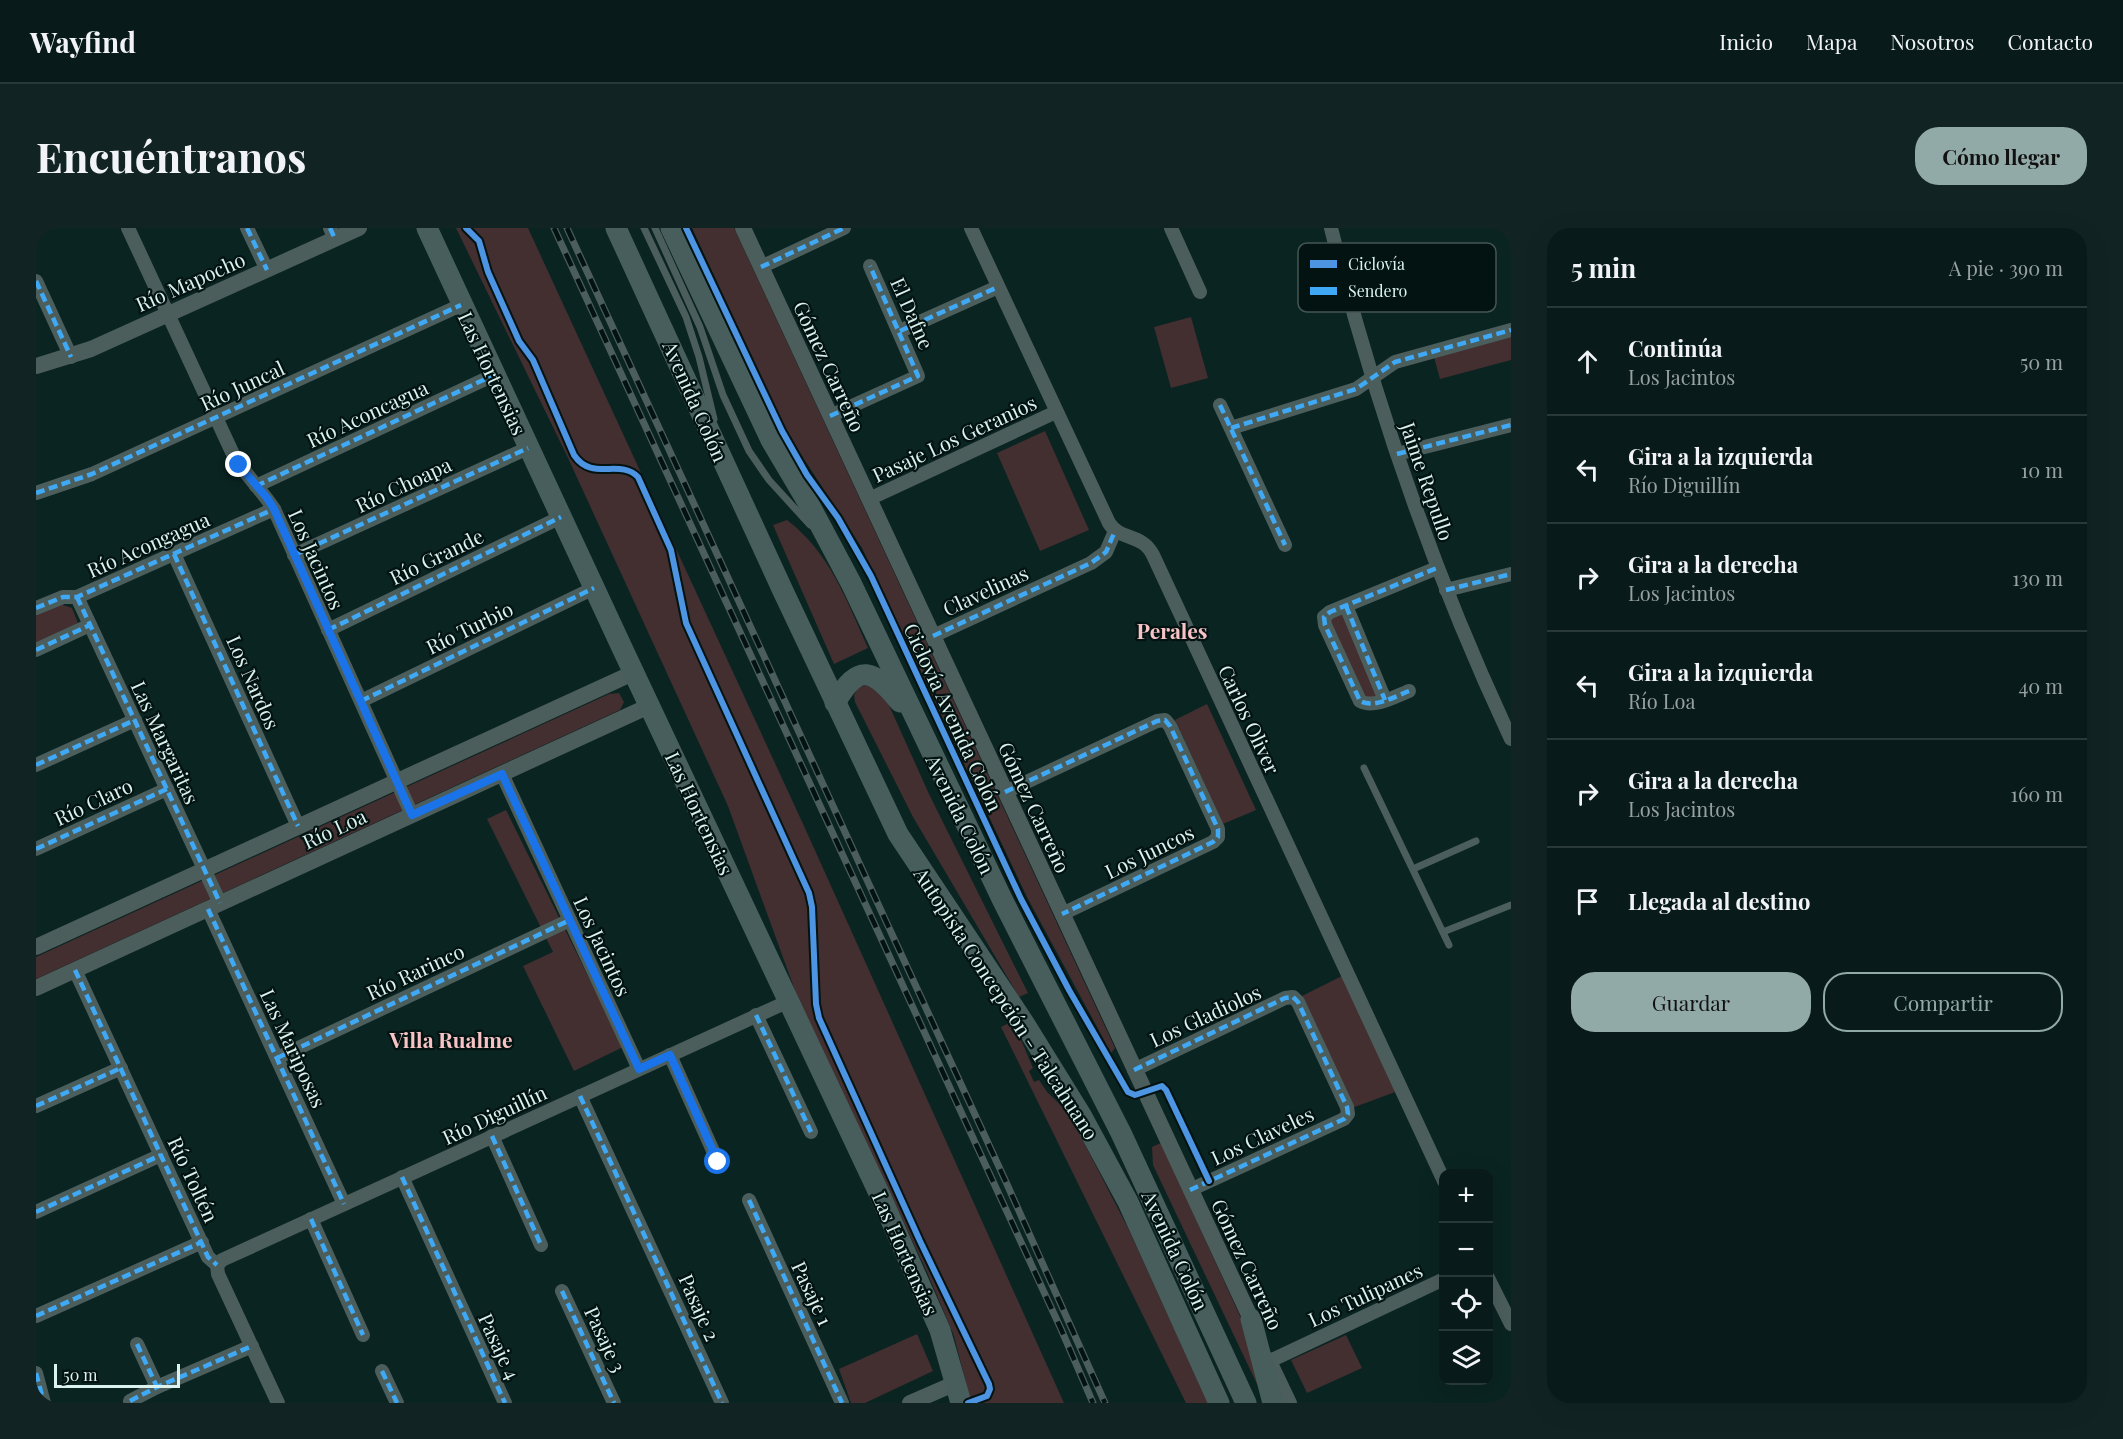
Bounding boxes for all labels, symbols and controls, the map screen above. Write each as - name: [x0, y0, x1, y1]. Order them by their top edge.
- text: Wayfind: [30, 23, 136, 60]
- text: Inicio: [1719, 27, 1773, 55]
- text: Mapa: [1806, 27, 1857, 55]
- text: Nosotros: [1890, 27, 1974, 55]
- text: Contacto: [2007, 27, 2093, 55]
- button: Cómo llegar: [1915, 127, 2087, 185]
- text: Encuéntranos: [36, 128, 306, 184]
- legend: [1298, 243, 1496, 312]
- street label: Río Mapocho: [131, 245, 249, 317]
- text: 5 min: [1571, 250, 1636, 285]
- text: Ciclovía: [1348, 253, 1405, 274]
- text: A pie · 390 m: [1949, 254, 2063, 281]
- street label: El Dafne: [885, 273, 941, 353]
- text: Sendero: [1348, 280, 1407, 301]
- street label: Gómez Carreño: [788, 296, 872, 436]
- street label: Las Hortensias: [453, 307, 533, 439]
- text: Continúa: [1628, 333, 1722, 363]
- street label: Avenida Colón: [657, 335, 735, 466]
- icon: ahead: [1571, 345, 1604, 378]
- text: 50 m: [2020, 348, 2063, 375]
- street label: Río Juncal: [196, 354, 289, 416]
- text: Los Jacintos: [1628, 363, 1735, 390]
- street label: Río Aconcagua: [302, 373, 432, 453]
- street label: Pasaje Los Geranios: [868, 388, 1040, 488]
- street label: Jaime Repullo: [1395, 417, 1461, 544]
- text: Gira a la izquierda: [1628, 441, 1813, 471]
- street label: Río Choapa: [351, 450, 455, 518]
- route end: [225, 451, 251, 477]
- icon: left: [1571, 453, 1604, 486]
- text: 10 m: [2021, 456, 2063, 483]
- text: Río Diguillín: [1628, 471, 1740, 498]
- street label: Río Acongagua: [82, 505, 214, 583]
- street label: Los Jacintos: [283, 505, 351, 613]
- street label: Río Grande: [385, 522, 487, 590]
- text: Gira a la derecha: [1628, 549, 1798, 579]
- street label: Clavelinas: [938, 558, 1032, 622]
- icon: right: [1571, 561, 1604, 594]
- text: 130 m: [2012, 564, 2063, 591]
- text: Los Jacintos: [1628, 579, 1735, 606]
- street label: Río Turbio: [421, 594, 517, 660]
- district label: Perales: [1137, 616, 1207, 644]
- street label: Ciclovía Avenida Colón: [900, 619, 1008, 815]
- street label: Los Nardos: [221, 631, 287, 733]
- text: Gira a la izquierda: [1628, 657, 1813, 687]
- street label: Carlos Oliver: [1213, 660, 1287, 778]
- icon: left: [1571, 669, 1604, 702]
- text: 40 m: [2018, 672, 2063, 699]
- street label: Las Margaritas: [126, 676, 206, 808]
- text: Río Loa: [1628, 687, 1695, 714]
- street label: Gómez Carreño: [993, 737, 1077, 877]
- street label: Las Hortensias: [660, 747, 740, 879]
- street label: Avenida Colón: [922, 750, 1000, 878]
- text: Gira a la derecha: [1628, 765, 1798, 795]
- street label: Río Claro: [49, 771, 137, 831]
- icon: right: [1571, 777, 1604, 810]
- text: 160 m: [2011, 780, 2063, 807]
- text: Los Jacintos: [1628, 795, 1735, 822]
- street label: Río Loa: [298, 802, 370, 854]
- street label: Los Juncos: [1100, 818, 1198, 884]
- street label: Autopista Concepción - Talcahuano: [908, 861, 1105, 1144]
- icon: arrive: [1571, 885, 1604, 918]
- text: Llegada al destino: [1628, 886, 1810, 916]
- street label: Los Jacintos: [568, 892, 638, 1000]
- street label: Río Rarinco: [362, 937, 468, 1005]
- button: Guardar: [1571, 972, 1811, 1032]
- button: Compartir: [1823, 972, 2063, 1032]
- street label: Los Gladiolos: [1145, 977, 1265, 1053]
- street label: Las Mariposas: [255, 984, 333, 1112]
- district label: Villa Rualme: [388, 1025, 513, 1053]
- street label: Río Diguillín: [437, 1078, 551, 1150]
- street label: Los Claveles: [1206, 1099, 1318, 1171]
- street label: Río Toltén: [162, 1132, 226, 1226]
- route start: [704, 1148, 730, 1174]
- map controls: [1439, 1169, 1493, 1385]
- button: +: [1439, 1169, 1493, 1223]
- street label: Avenida Colón: [1136, 1185, 1216, 1314]
- street label: Las Hortensias: [867, 1187, 945, 1319]
- street label: Gómez Carreño: [1206, 1194, 1290, 1334]
- button: −: [1439, 1223, 1493, 1277]
- street label: Pasaje 1: [786, 1256, 840, 1330]
- street label: Los Tulipanes: [1304, 1256, 1426, 1332]
- street label: Pasaje 2: [673, 1269, 727, 1345]
- button: locate: [1439, 1277, 1493, 1331]
- street label: Pasaje 3: [579, 1302, 633, 1376]
- street label: Pasaje 4: [473, 1308, 527, 1384]
- button: layers: [1439, 1331, 1493, 1385]
- scale bar: [54, 1361, 180, 1388]
- text: 50 m: [63, 1364, 97, 1385]

